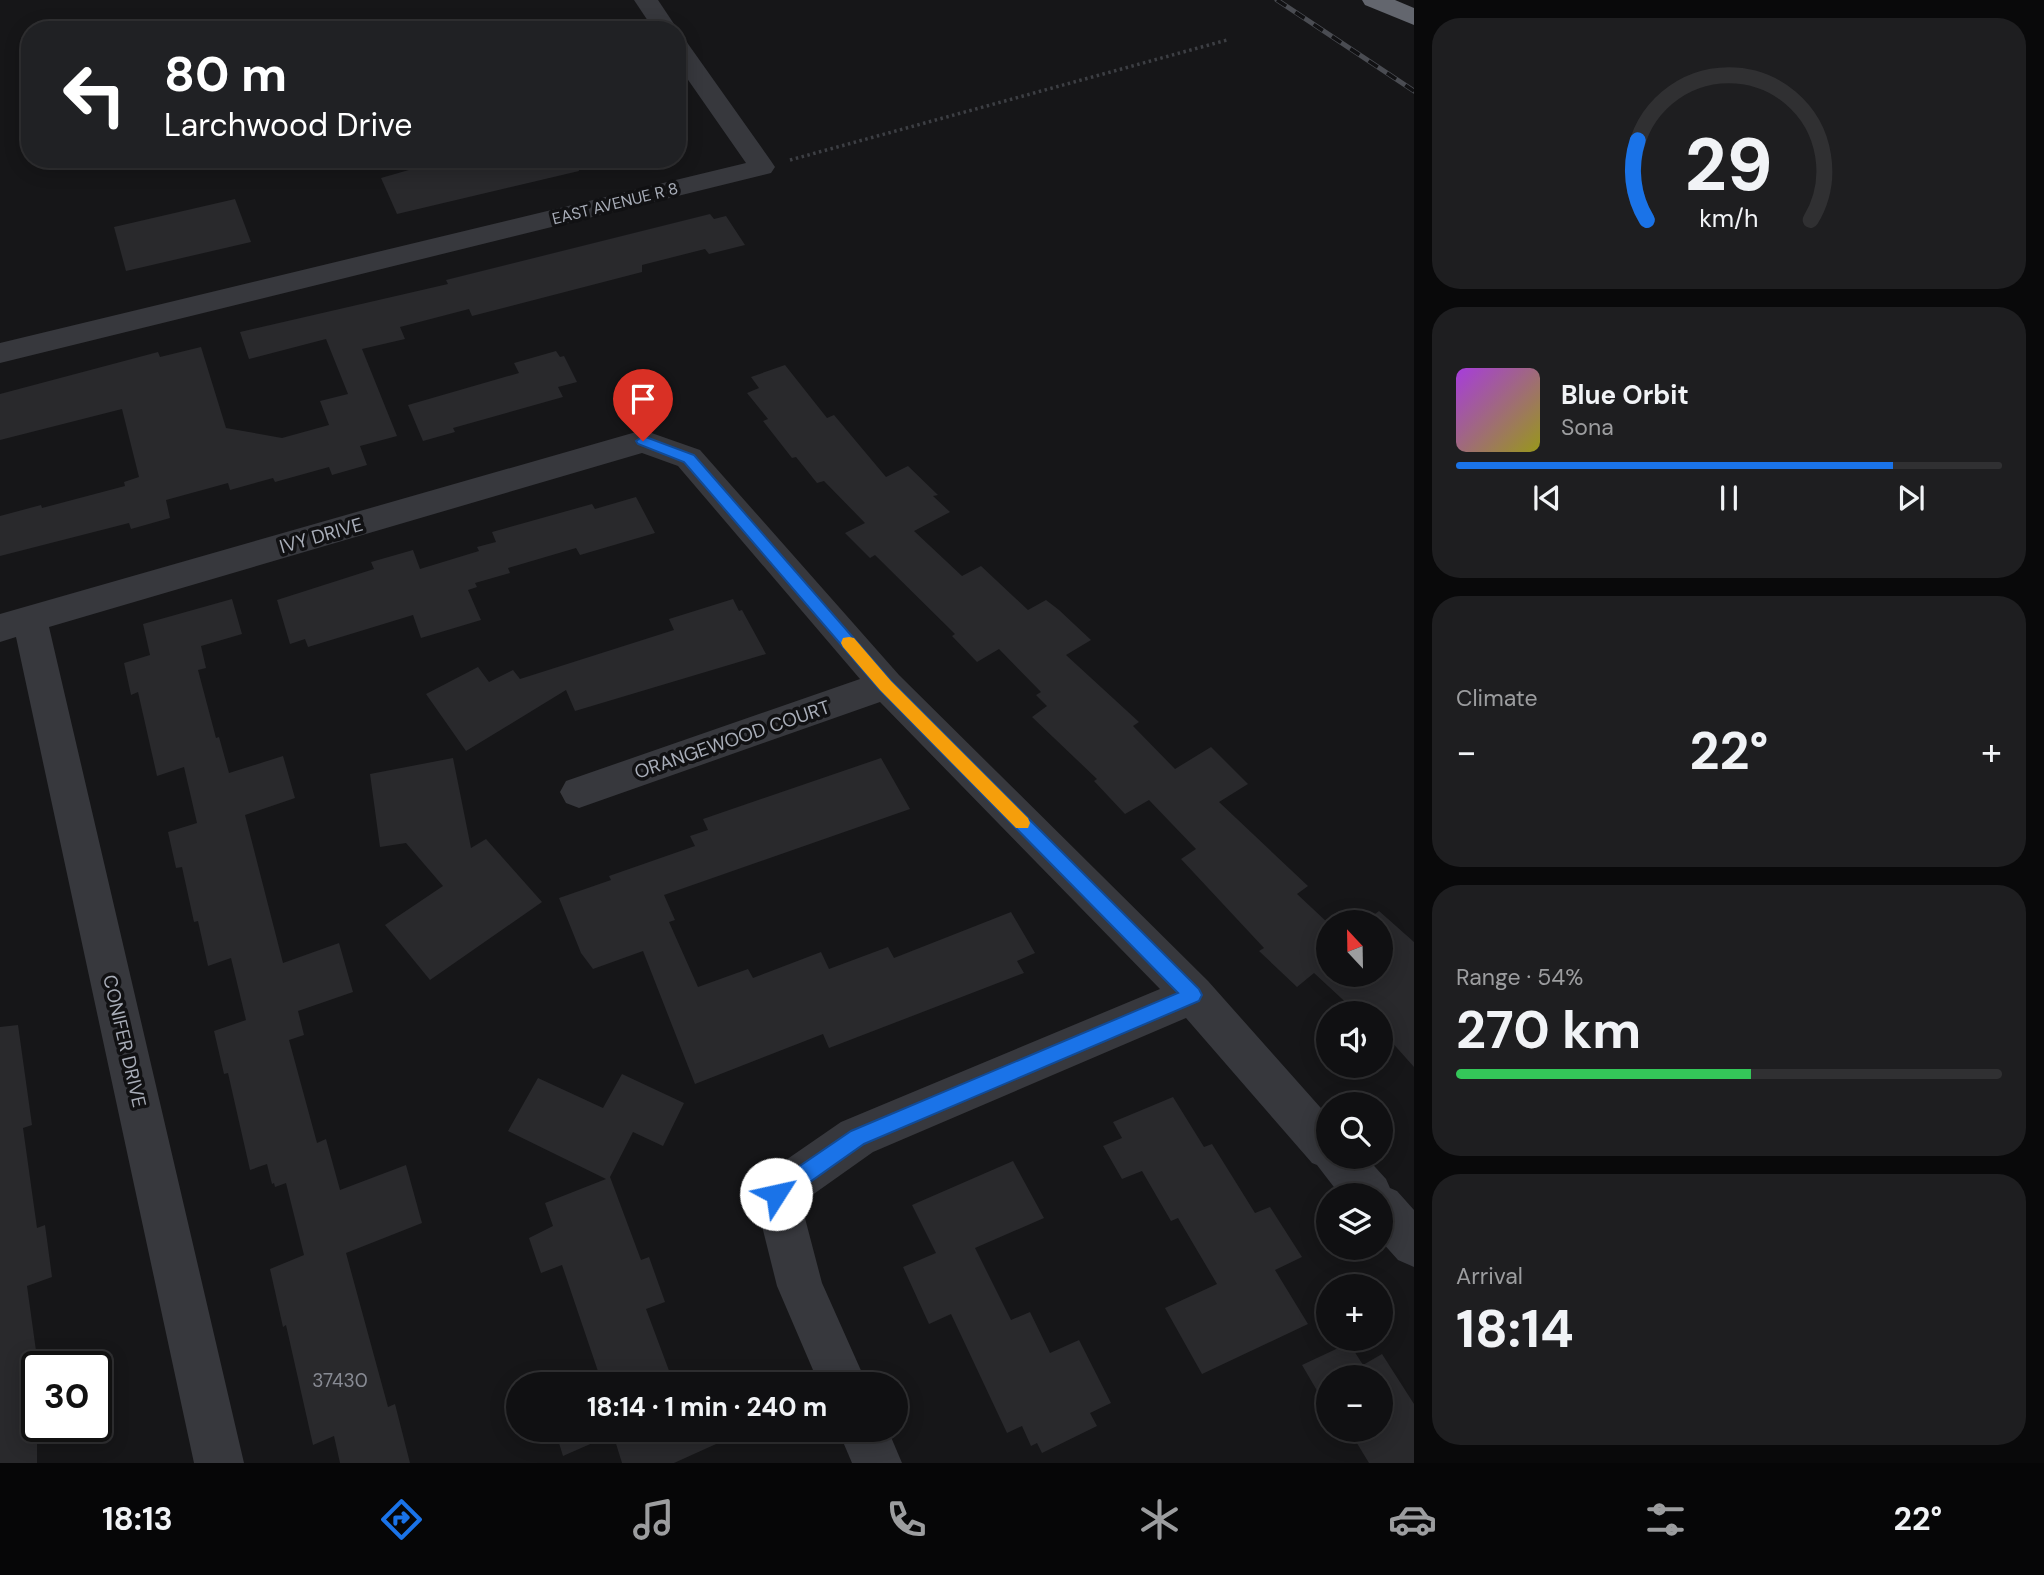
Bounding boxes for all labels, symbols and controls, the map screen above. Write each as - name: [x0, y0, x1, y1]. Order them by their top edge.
- text: 80 m: [164, 42, 287, 106]
- icon: left: [49, 49, 140, 140]
- text: Larchwood Drive: [164, 104, 412, 146]
- text: 29: [1685, 118, 1773, 213]
- street label: EAST AVENUE R 8: [550, 178, 680, 229]
- text: km/h: [1699, 201, 1759, 234]
- pin: [613, 369, 673, 441]
- text: Blue Orbit: [1561, 378, 1689, 412]
- icon: arrive: [624, 380, 662, 418]
- text: Sona: [1561, 412, 1614, 442]
- icon: previous: [1528, 479, 1566, 517]
- icon: pause: [1710, 479, 1748, 517]
- icon: next: [1892, 479, 1930, 517]
- street label: IVY DRIVE: [277, 512, 366, 559]
- text: Climate: [1456, 683, 1538, 713]
- street label: ORANGEWOOD COURT: [631, 694, 833, 785]
- text: 22°: [1690, 717, 1768, 785]
- text: −: [1456, 727, 1477, 777]
- text: +: [1981, 727, 2002, 777]
- north arrow: [1316, 910, 1393, 987]
- map controls: [1316, 910, 1393, 1442]
- text: Range · 54%: [1456, 962, 1583, 992]
- street label: CONIFER DRIVE: [97, 972, 152, 1110]
- text: 270 km: [1456, 996, 1641, 1064]
- button: sound: [1316, 1001, 1393, 1078]
- button: search: [1316, 1092, 1393, 1169]
- position arrow: [739, 1157, 813, 1231]
- button: layers: [1316, 1183, 1393, 1260]
- text: Arrival: [1456, 1261, 1523, 1291]
- button: +: [1316, 1274, 1393, 1351]
- text: 18:14: [1456, 1295, 1574, 1363]
- speed limit sign: 30: [21, 1351, 112, 1442]
- button: −: [1316, 1365, 1393, 1442]
- house number: 37430: [312, 1368, 368, 1393]
- text: 18:14 · 1 min · 240 m: [587, 1390, 827, 1424]
- icon: directions: [377, 1495, 426, 1544]
- icon: music: [629, 1495, 678, 1544]
- icon: phone: [882, 1495, 931, 1544]
- icon: climate: [1135, 1495, 1184, 1544]
- icon: car: [1388, 1495, 1437, 1544]
- icon: filters: [1641, 1495, 1690, 1544]
- text: 18:13: [102, 1498, 173, 1540]
- text: 22°: [1893, 1498, 1942, 1540]

